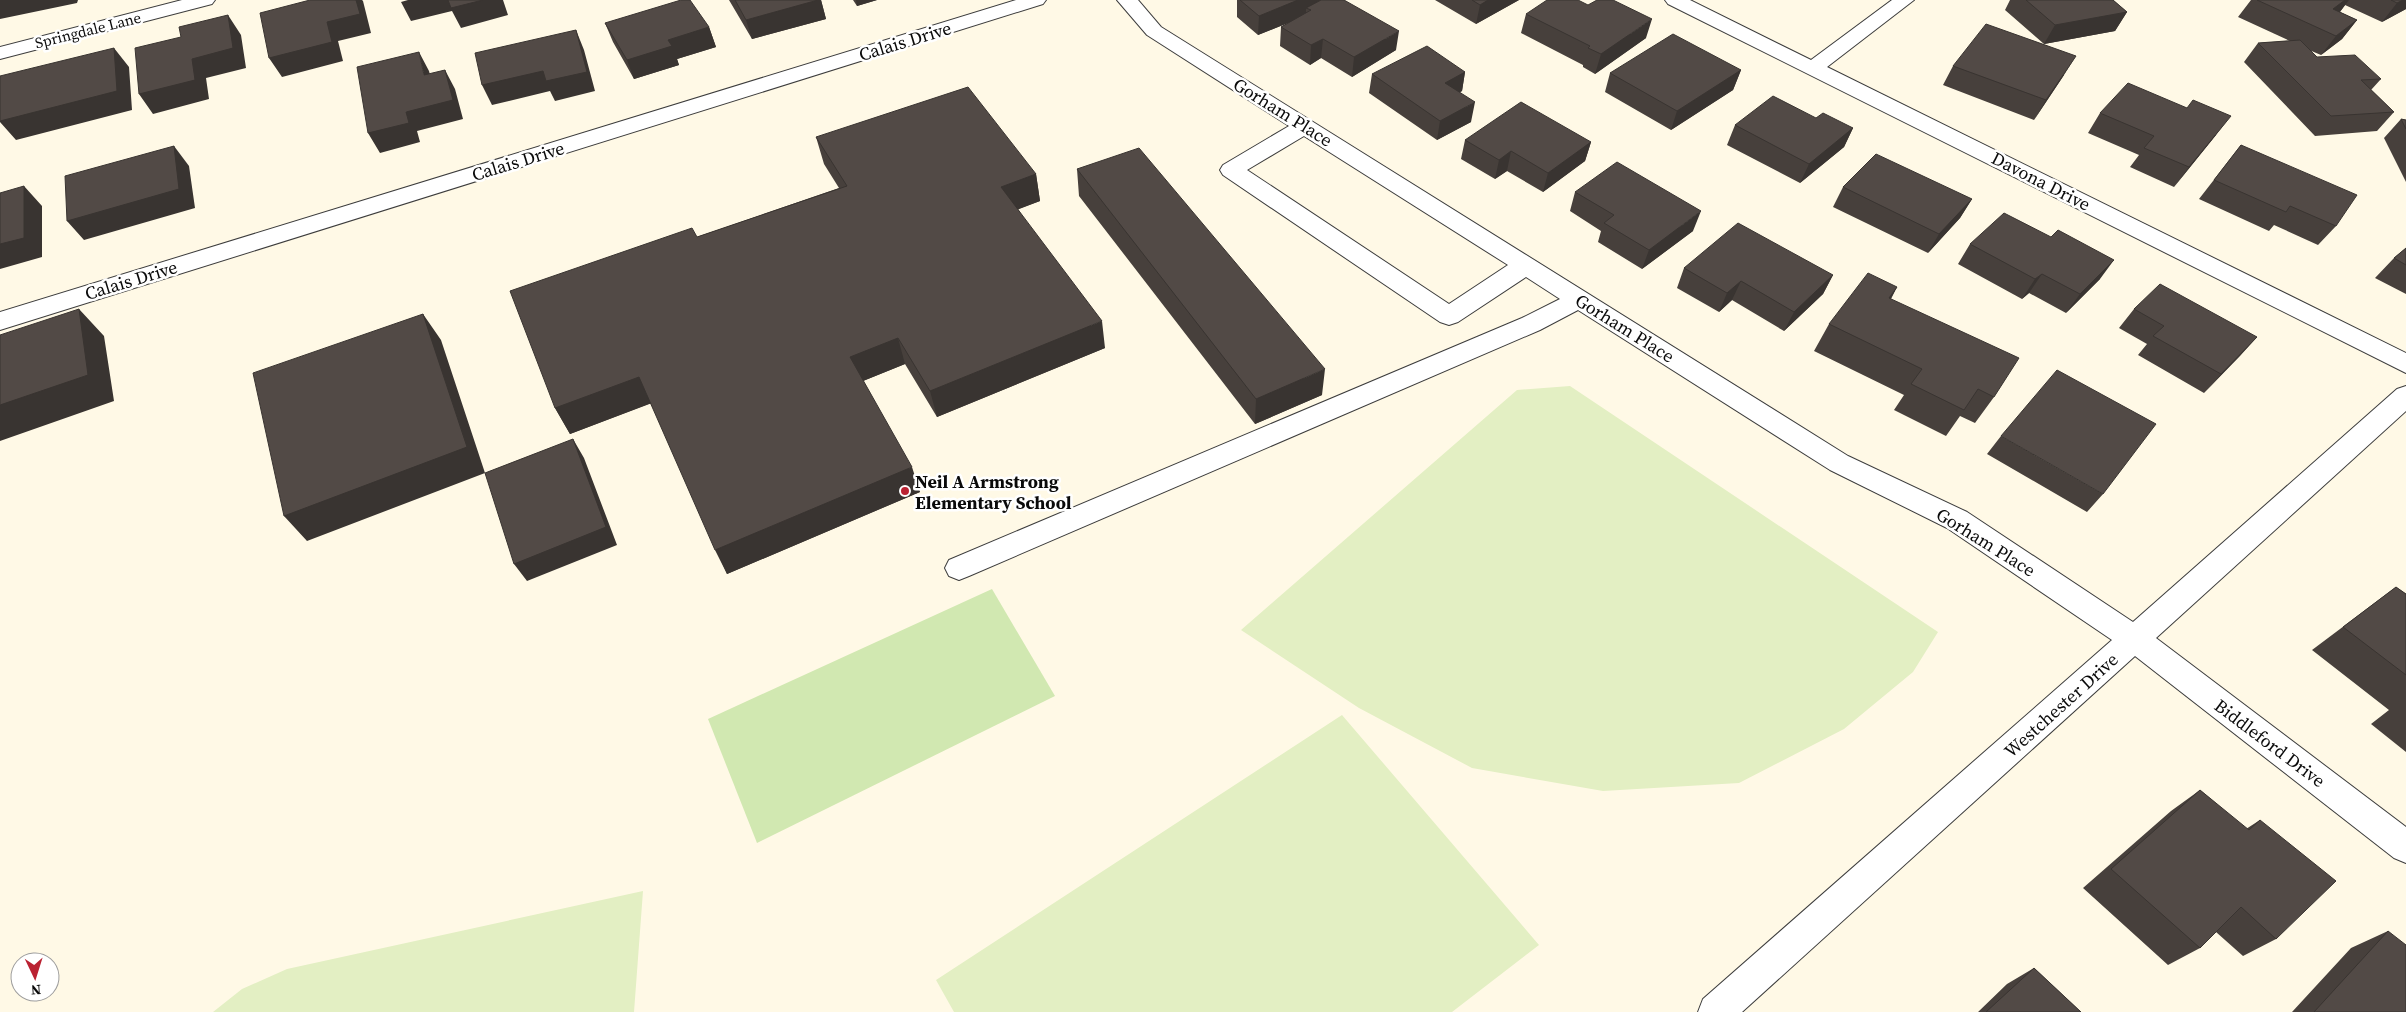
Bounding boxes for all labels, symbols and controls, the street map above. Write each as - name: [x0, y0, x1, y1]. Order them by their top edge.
- street label: Springdale Lane: [33, 7, 144, 53]
- street label: Calais Drive: [856, 15, 954, 67]
- street label: Gorham Place: [1229, 72, 1337, 152]
- street label: Calais Drive: [469, 135, 567, 187]
- street label: Davona Drive: [1987, 145, 2095, 217]
- street label: Calais Drive: [82, 254, 180, 306]
- street label: Gorham Place: [1571, 288, 1679, 368]
- place label: Neil A Armstrong Elementary School: [915, 469, 1072, 515]
- marker: Neil A Armstrong Elementary School: [899, 485, 911, 497]
- street label: Gorham Place: [1932, 502, 2040, 582]
- street label: Westchester Drive: [1999, 647, 2123, 763]
- street label: Biddleford Drive: [2209, 693, 2331, 793]
- north arrow: [10, 952, 60, 1002]
- text: N: [30, 980, 42, 1000]

